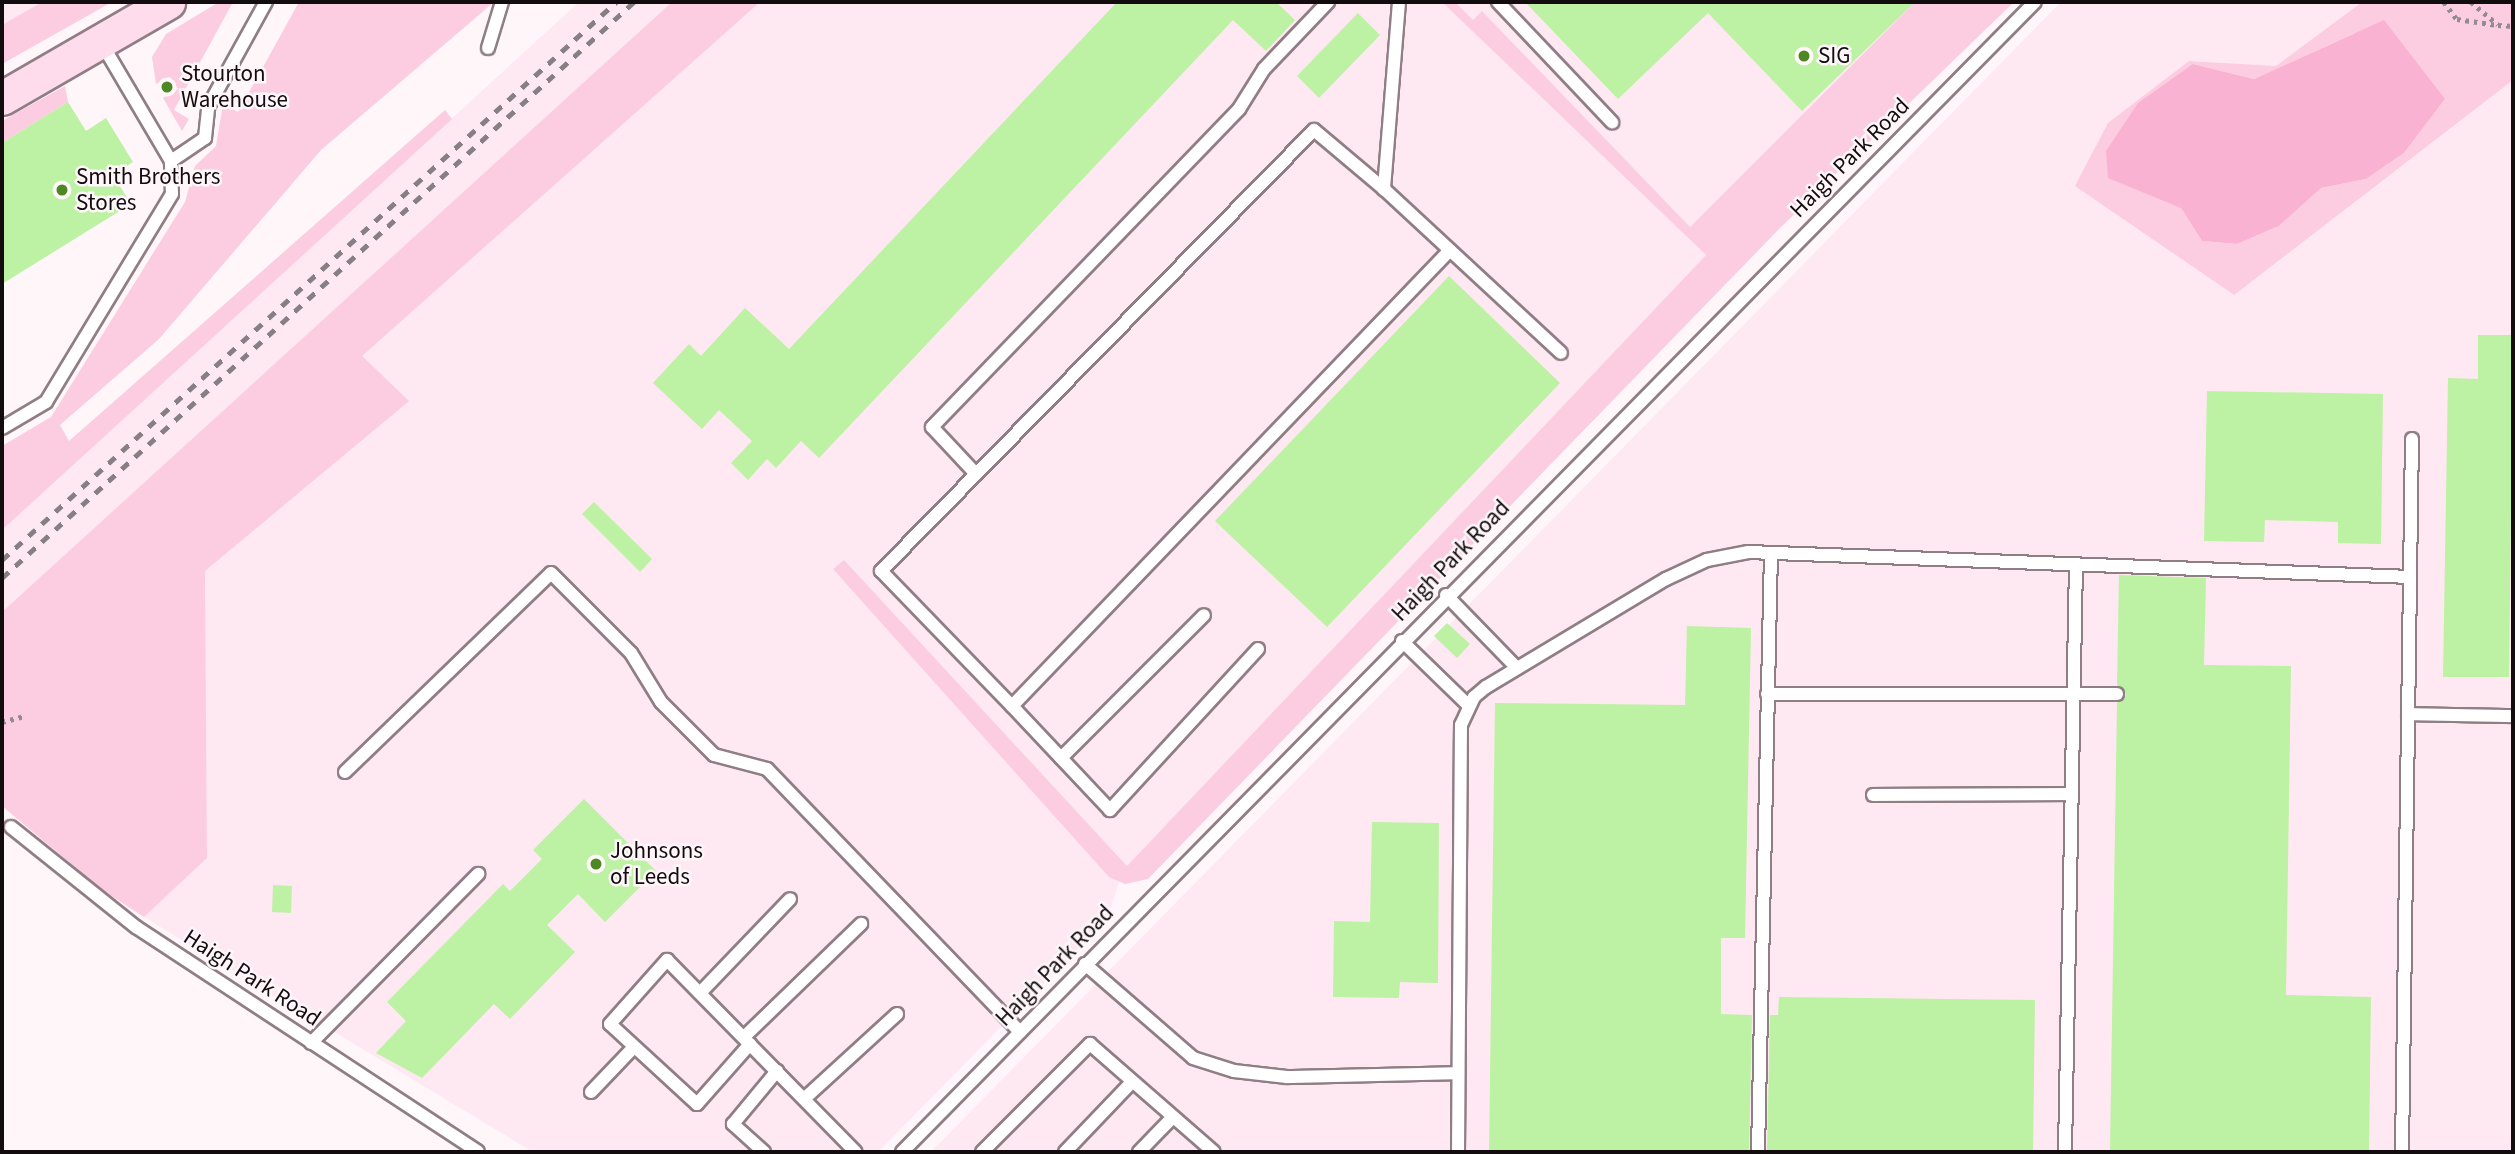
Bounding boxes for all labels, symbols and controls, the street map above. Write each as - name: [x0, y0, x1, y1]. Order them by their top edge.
- place label: SIG: [1818, 42, 1851, 70]
- marker: SIG: [1796, 48, 1812, 64]
- place label: Stourton Warehouse: [181, 60, 288, 114]
- marker: Stourton Warehouse: [159, 79, 175, 95]
- street label: Haigh Park Road: [1784, 92, 1916, 224]
- place label: Smith Brothers Stores: [76, 163, 220, 217]
- marker: Smith Brothers Stores: [54, 182, 70, 198]
- street label: Haigh Park Road: [1386, 495, 1516, 627]
- place label: Johnsons of Leeds: [610, 837, 703, 891]
- marker: Johnsons of Leeds: [588, 856, 604, 872]
- street label: Haigh Park Road: [990, 900, 1120, 1032]
- street label: Haigh Park Road: [178, 923, 326, 1033]

